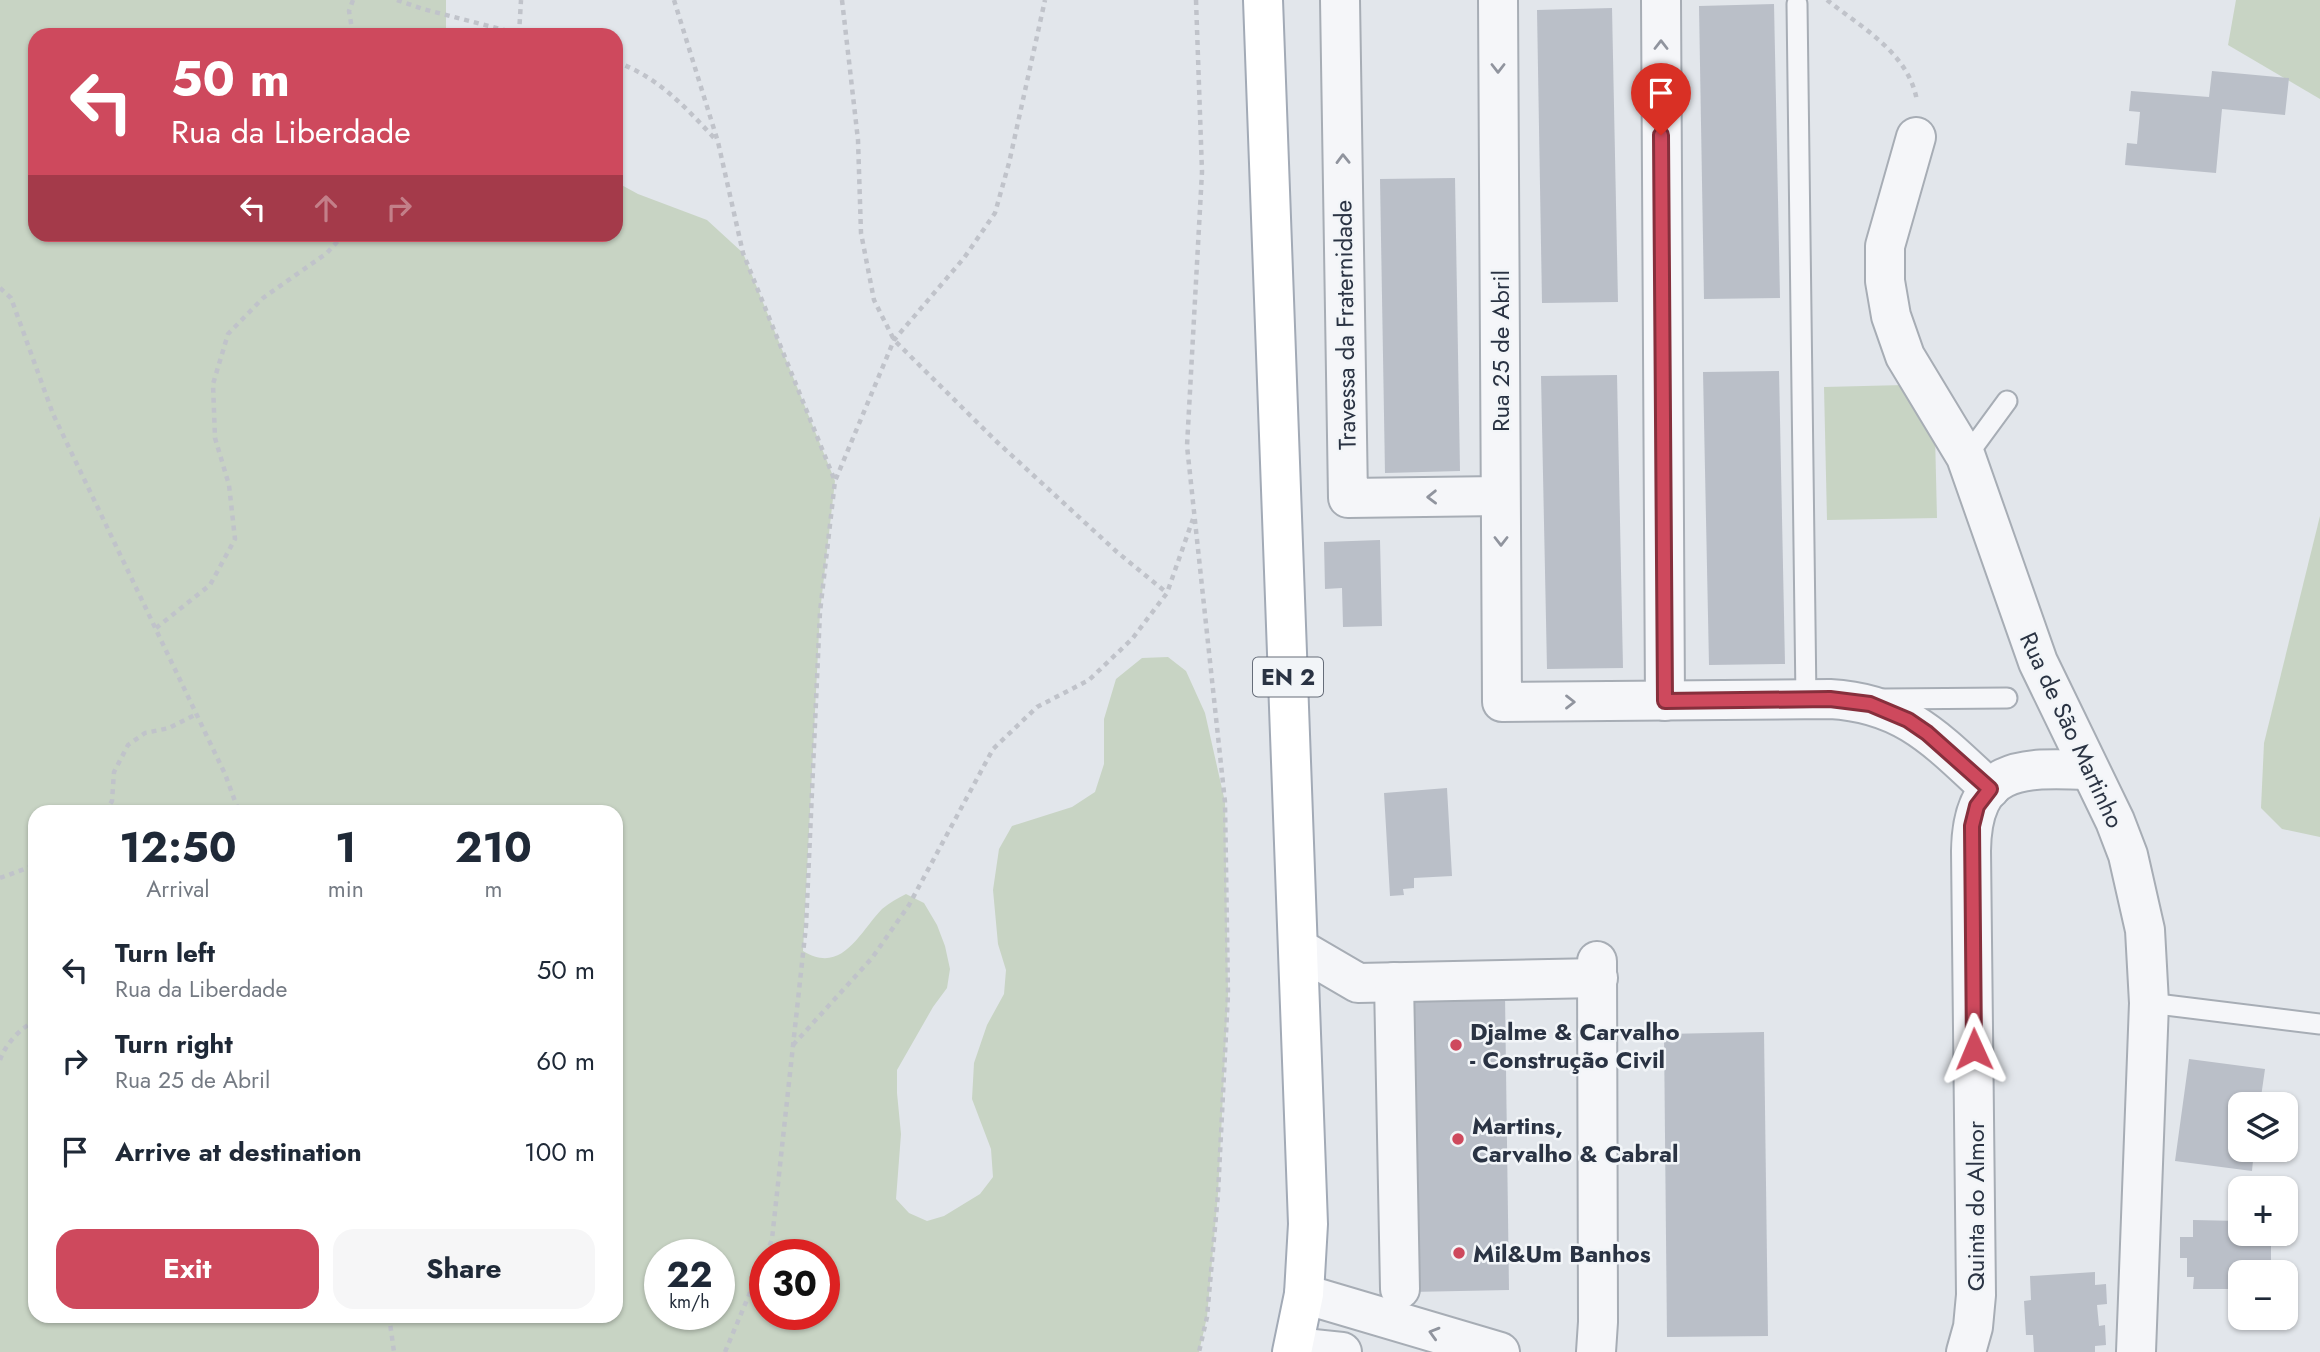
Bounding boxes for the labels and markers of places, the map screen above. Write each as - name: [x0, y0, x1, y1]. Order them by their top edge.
- pin: [1631, 63, 1691, 135]
- place label: Djalme & Carvalho - Construção Civil: [1470, 1014, 1680, 1077]
- marker: Djalme & Carvalho - Construção Civil: [1448, 1037, 1464, 1053]
- place label: Martins, Carvalho & Cabral: [1472, 1108, 1679, 1171]
- marker: Martins, Carvalho & Cabral: [1450, 1131, 1466, 1147]
- place label: Mil&Um Banhos: [1473, 1236, 1651, 1271]
- marker: Mil&Um Banhos: [1451, 1245, 1467, 1261]

